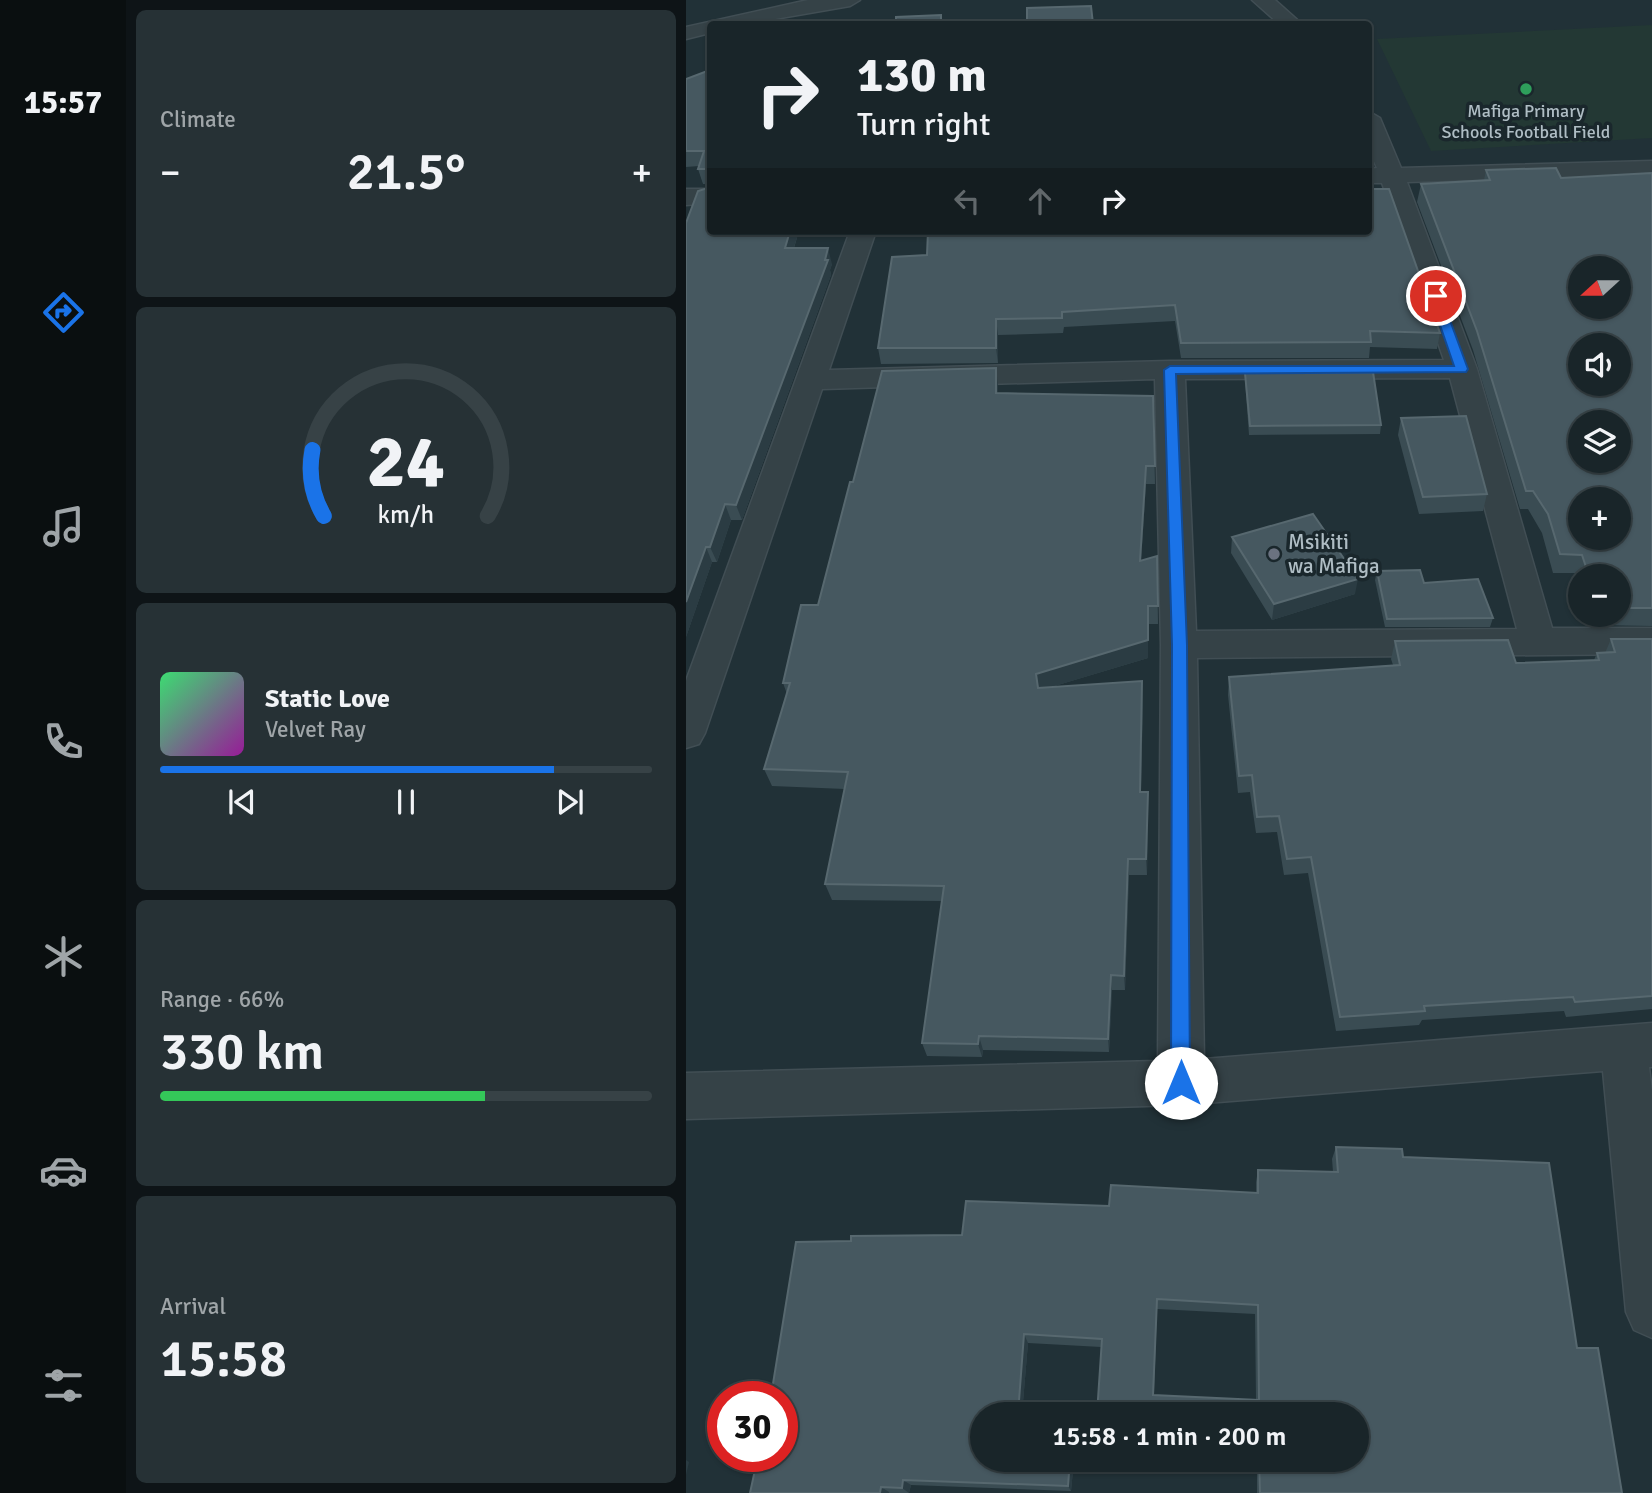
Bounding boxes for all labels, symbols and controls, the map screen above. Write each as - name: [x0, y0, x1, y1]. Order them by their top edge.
- text: 130 m: [857, 45, 987, 105]
- icon: right: [742, 49, 833, 140]
- marker: Mafiga Primary Schools Football Field: [1518, 81, 1534, 97]
- text: 15:57: [24, 83, 102, 122]
- place label: Mafiga Primary Schools Football Field: [1442, 100, 1610, 143]
- text: Climate: [160, 105, 236, 134]
- text: Turn right: [857, 105, 990, 144]
- text: 21.5°: [347, 140, 465, 204]
- text: −: [160, 149, 181, 196]
- text: +: [631, 149, 652, 196]
- icon: left: [948, 182, 986, 220]
- icon: ahead: [1021, 182, 1059, 220]
- icon: right: [1094, 182, 1132, 220]
- north arrow: [1568, 256, 1631, 318]
- map controls: [1568, 256, 1631, 627]
- pin: [1406, 266, 1466, 326]
- icon: arrive: [1417, 277, 1455, 315]
- icon: directions: [39, 288, 88, 337]
- button: sound: [1568, 333, 1631, 396]
- button: layers: [1568, 410, 1631, 473]
- text: 24: [367, 418, 445, 507]
- button: +: [1568, 487, 1631, 550]
- text: km/h: [378, 499, 434, 530]
- icon: music: [39, 502, 88, 551]
- place label: Msikiti wa Mafiga: [1288, 529, 1380, 579]
- marker: Msikiti wa Mafiga: [1266, 546, 1282, 562]
- button: −: [1568, 564, 1631, 627]
- text: Static Love: [265, 683, 390, 715]
- text: Velvet Ray: [265, 715, 366, 744]
- icon: phone: [39, 717, 88, 766]
- icon: previous: [223, 783, 261, 821]
- icon: pause: [387, 783, 425, 821]
- icon: next: [551, 783, 589, 821]
- icon: climate: [39, 932, 88, 981]
- text: Range · 66%: [160, 985, 284, 1014]
- text: 330 km: [160, 1020, 324, 1084]
- position arrow: [1144, 1046, 1218, 1120]
- icon: car: [39, 1146, 88, 1195]
- text: Arrival: [160, 1292, 226, 1321]
- text: 15:58: [160, 1327, 287, 1391]
- icon: filters: [39, 1361, 88, 1410]
- speed limit sign: 30: [707, 1381, 798, 1472]
- text: 15:58 · 1 min · 200 m: [1053, 1421, 1286, 1453]

